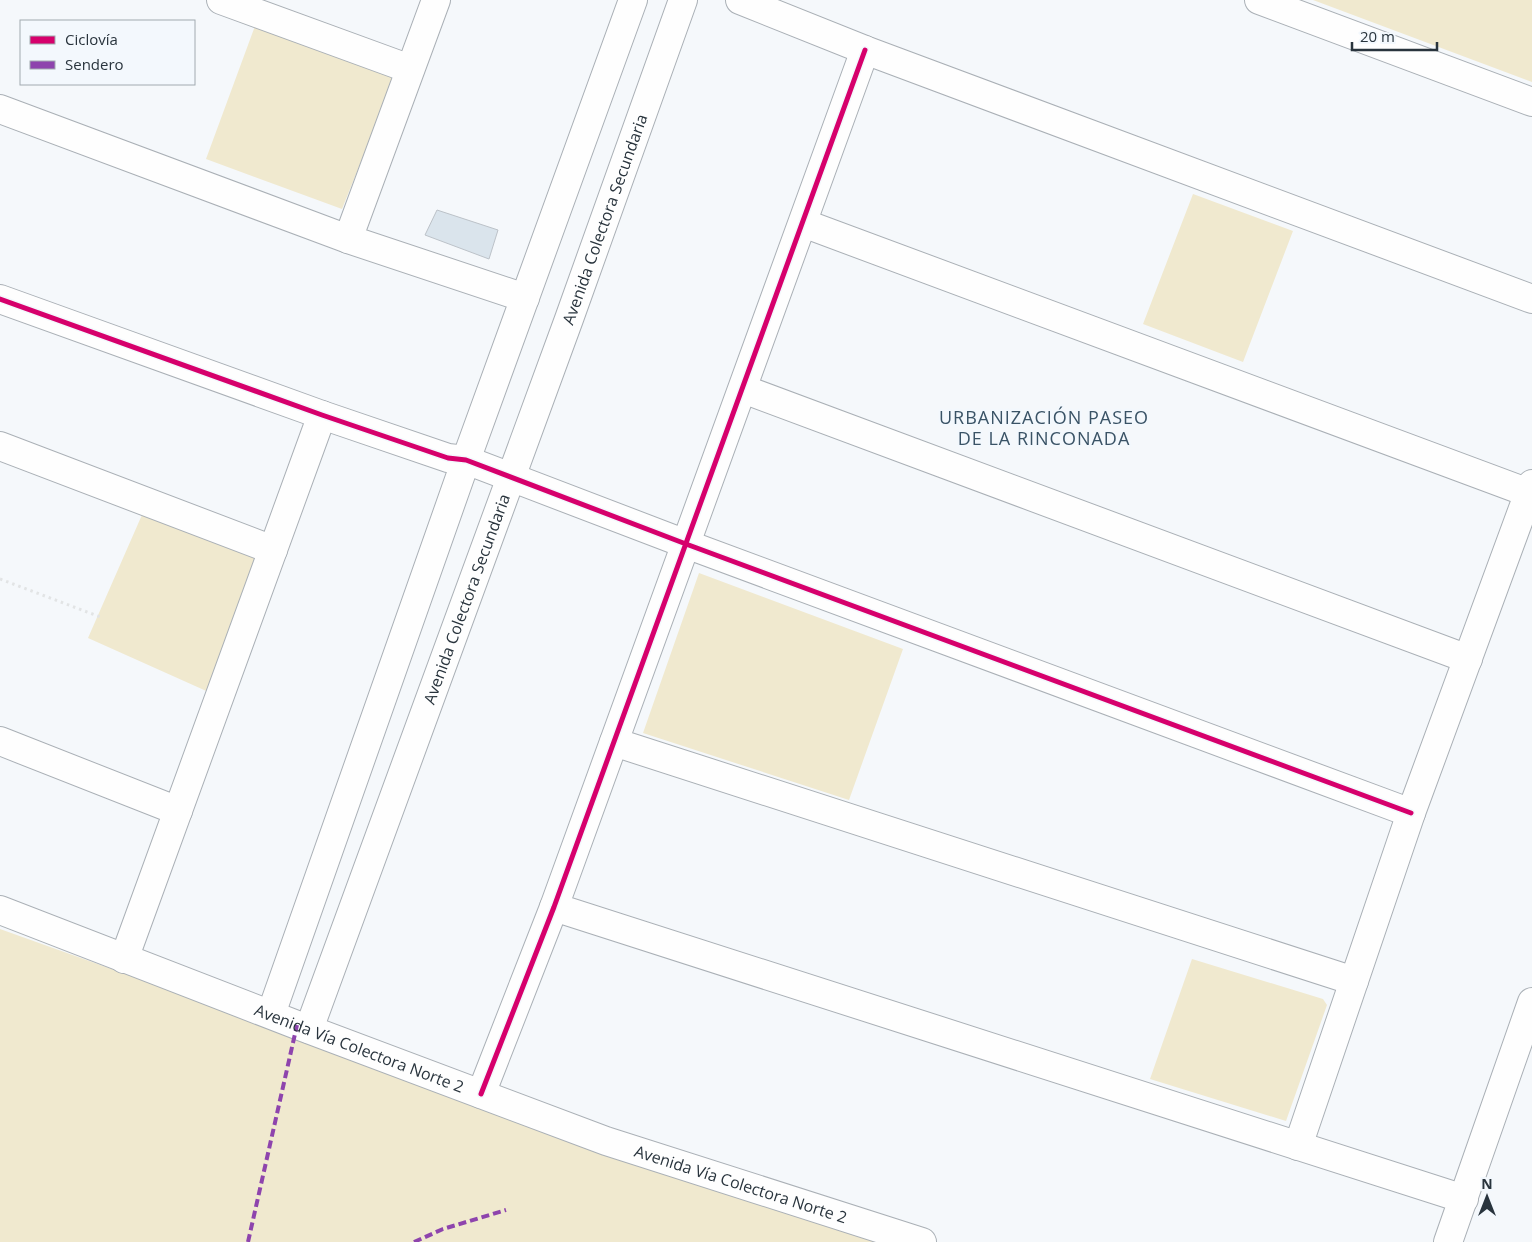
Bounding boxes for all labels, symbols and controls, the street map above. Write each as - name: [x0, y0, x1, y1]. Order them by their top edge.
- legend: [20, 20, 195, 85]
- scale bar: [1352, 20, 1437, 52]
- text: 20 m: [1360, 26, 1395, 46]
- text: Ciclovía: [65, 29, 118, 49]
- text: Sendero: [65, 54, 124, 74]
- street label: Avenida Colectora Secundaria: [557, 111, 652, 328]
- district label: URBANIZACIÓN PASEO DE LA RINCONADA: [939, 405, 1149, 450]
- street label: Avenida Colectora Secundaria: [418, 491, 515, 707]
- street label: Avenida Vía Colectora Norte 2: [252, 999, 467, 1098]
- street label: Avenida Vía Colectora Norte 2: [632, 1140, 850, 1228]
- north arrow: [1462, 1172, 1512, 1222]
- text: N: [1481, 1174, 1493, 1193]

